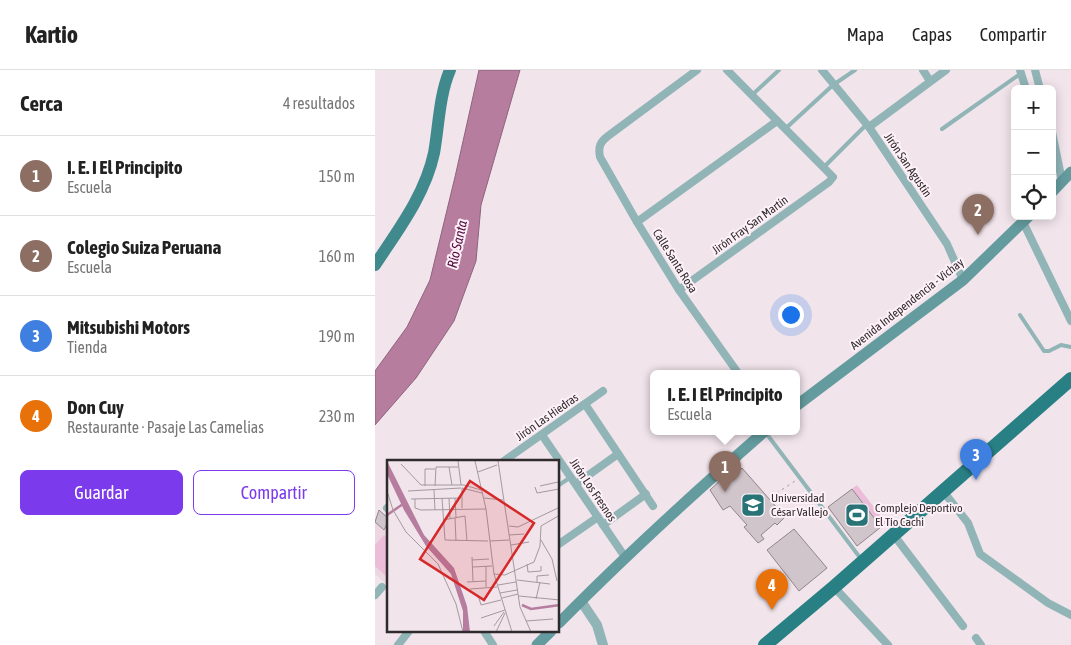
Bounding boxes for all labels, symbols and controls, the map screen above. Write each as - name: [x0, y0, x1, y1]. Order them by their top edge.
- text: Kartio: [25, 21, 78, 48]
- text: Mapa: [847, 24, 884, 45]
- text: Capas: [912, 24, 952, 45]
- text: Compartir: [980, 24, 1046, 45]
- map controls: [1011, 85, 1056, 220]
- button: +: [1011, 85, 1056, 130]
- text: Cerca: [20, 91, 63, 115]
- text: 4 resultados: [283, 94, 355, 112]
- street label: Jirón San Agustín: [881, 130, 935, 200]
- button: −: [1011, 130, 1056, 175]
- text: I. E. I El Principito: [67, 156, 183, 178]
- text: 1: [32, 167, 40, 185]
- text: 150 m: [319, 167, 355, 185]
- button: locate: [1011, 175, 1056, 220]
- text: Escuela: [67, 178, 112, 196]
- street label: Jirón Fray San Martín: [709, 193, 791, 257]
- pin: 2: [962, 194, 994, 235]
- water label: Río Santa: [444, 218, 470, 269]
- street label: Calle Santa Rosa: [650, 226, 700, 296]
- text: Colegio Suiza Peruana: [67, 236, 221, 258]
- text: 2: [32, 247, 40, 265]
- text: 160 m: [319, 247, 355, 265]
- street label: Avenida Independencia - Vichay: [847, 255, 967, 353]
- text: Escuela: [67, 258, 112, 276]
- your location: [778, 302, 804, 328]
- text: Mitsubishi Motors: [67, 316, 190, 338]
- text: 3: [32, 327, 40, 345]
- text: 190 m: [319, 327, 355, 345]
- text: Tienda: [67, 338, 107, 356]
- popup: [650, 370, 800, 435]
- text: I. E. I El Principito: [667, 383, 783, 405]
- street label: Jirón Las Hiedras: [513, 390, 581, 444]
- text: Don Cuy: [67, 396, 124, 418]
- text: Escuela: [667, 405, 712, 423]
- text: 4: [32, 407, 40, 425]
- text: 230 m: [319, 407, 355, 425]
- text: Restaurante · Pasaje Las Camelias: [67, 418, 264, 436]
- pin: 3: [960, 439, 992, 480]
- pin: 1: [709, 451, 741, 492]
- street label: Jirón Los Fresnos: [567, 456, 619, 524]
- inset map: [387, 460, 560, 632]
- button: Guardar: [20, 470, 183, 515]
- button: Compartir: [193, 470, 355, 515]
- place label: Universidad César Vallejo: [771, 491, 828, 519]
- school or university icon: Universidad César Vallejo: [740, 492, 766, 518]
- place label: Complejo Deportivo El Tío Cachi: [875, 501, 963, 529]
- sports icon: Complejo Deportivo El Tío Cachi: [844, 502, 870, 528]
- pin: 4: [756, 569, 788, 610]

